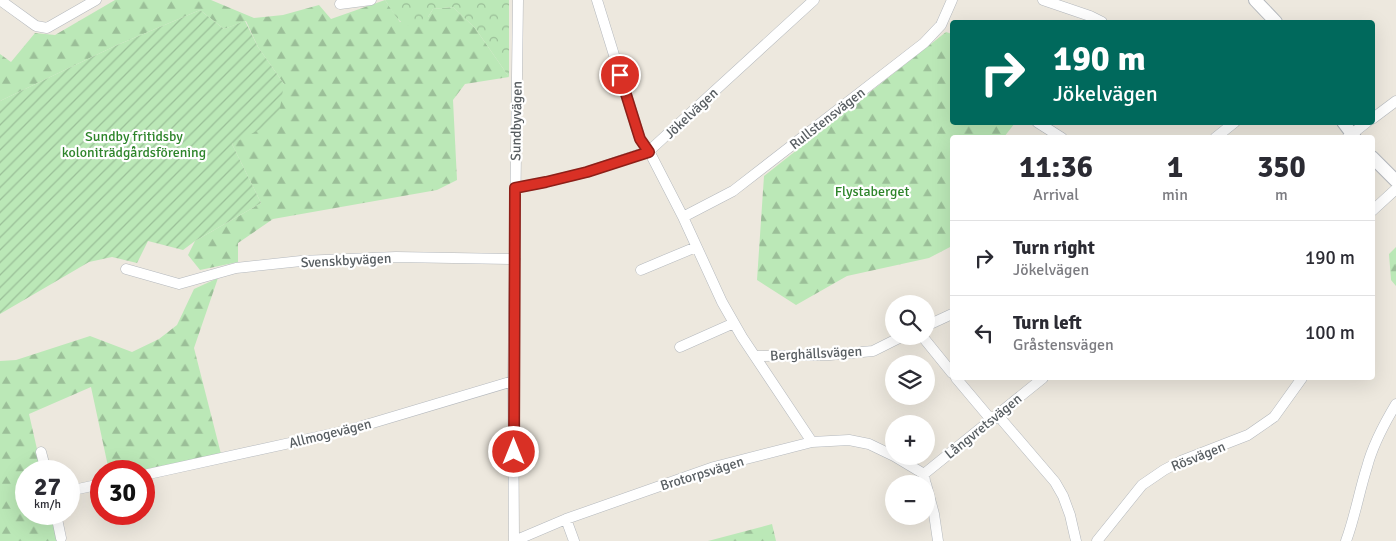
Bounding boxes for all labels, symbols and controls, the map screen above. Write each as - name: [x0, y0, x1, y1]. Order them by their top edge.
- text: 190 m: [1053, 37, 1146, 80]
- icon: right: [970, 40, 1035, 105]
- pin: [599, 54, 641, 96]
- icon: arrive: [606, 61, 634, 89]
- text: Jökelvägen: [1053, 80, 1158, 107]
- street label: Sundbyvägen: [507, 81, 526, 161]
- street label: Jökelvägen: [661, 84, 722, 142]
- street label: Rullstensvägen: [786, 84, 868, 153]
- park label: Sundby fritidsby koloniträdgårdsförening: [62, 128, 206, 161]
- text: 11:36: [1019, 149, 1093, 186]
- text: 1: [1167, 149, 1183, 186]
- text: 350: [1257, 149, 1306, 186]
- park label: Flystaberget: [835, 183, 909, 200]
- text: Arrival: [1033, 185, 1079, 205]
- text: min: [1162, 185, 1188, 205]
- text: m: [1275, 185, 1288, 205]
- text: Turn right: [1013, 236, 1095, 260]
- icon: right: [970, 244, 998, 272]
- text: 190 m: [1305, 246, 1355, 270]
- street label: Svenskbyvägen: [300, 250, 392, 271]
- text: Jökelvägen: [1013, 260, 1089, 280]
- map controls: [885, 295, 935, 525]
- button: search: [885, 295, 935, 345]
- text: Turn left: [1013, 311, 1082, 335]
- icon: left: [970, 319, 998, 347]
- text: 100 m: [1305, 321, 1355, 345]
- text: Gråstensvägen: [1013, 335, 1114, 355]
- street label: Berghällsvägen: [770, 343, 863, 364]
- button: layers: [885, 355, 935, 405]
- street label: Långvretsvägen: [941, 390, 1025, 463]
- street label: Allmogevägen: [287, 415, 373, 452]
- button: +: [885, 415, 935, 465]
- position arrow: [487, 425, 539, 477]
- street label: Rösvägen: [1169, 438, 1228, 475]
- street label: Brotorpsvägen: [658, 453, 746, 494]
- speed limit sign: 30: [90, 460, 155, 525]
- text: 27: [34, 471, 61, 502]
- button: −: [885, 475, 935, 525]
- text: km/h: [34, 497, 61, 512]

